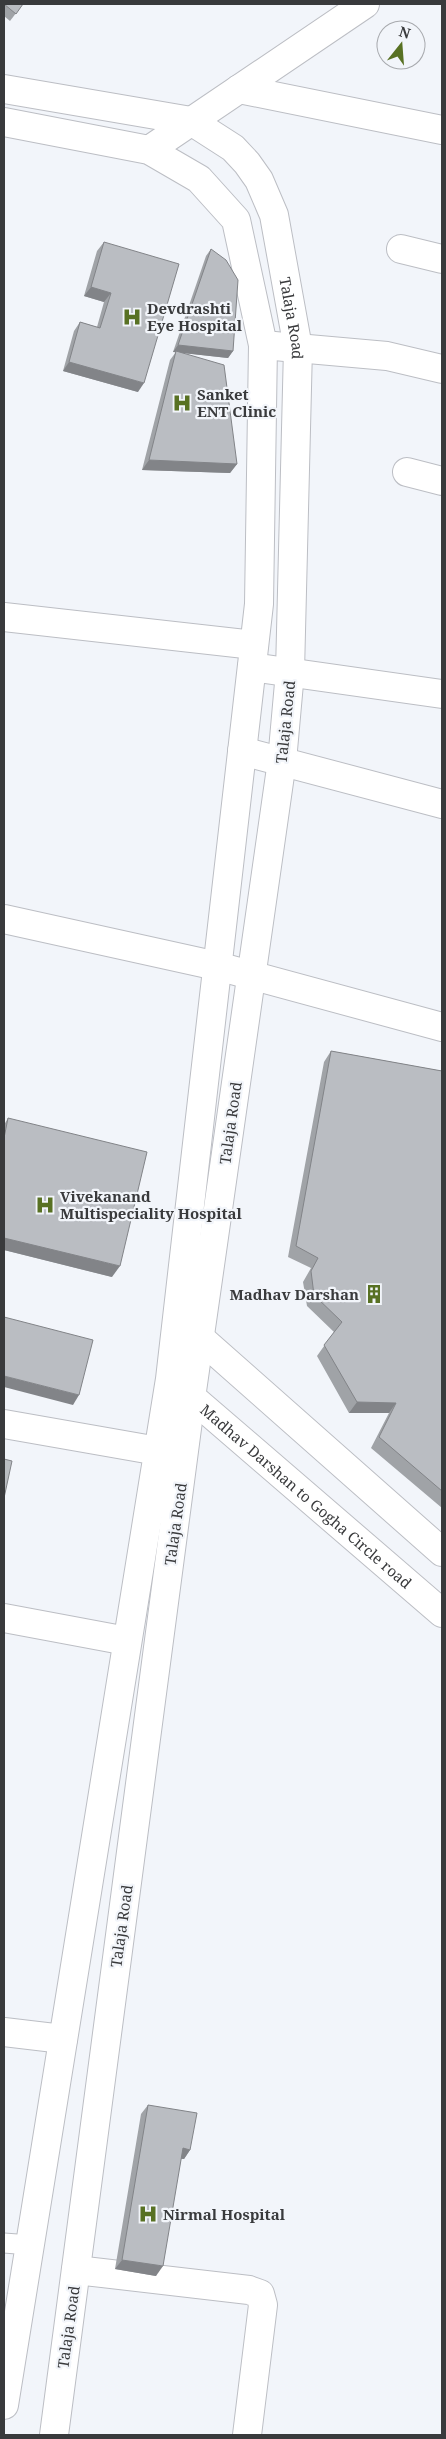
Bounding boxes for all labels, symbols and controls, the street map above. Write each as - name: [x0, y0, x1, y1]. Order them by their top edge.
- north arrow: [376, 20, 426, 70]
- text: N: [397, 21, 413, 43]
- street label: Talaja Road: [275, 275, 308, 360]
- place label: Devdrashti Eye Hospital: [147, 298, 243, 335]
- hospital icon: Devdrashti Eye Hospital: [121, 306, 143, 328]
- place label: Sanket ENT Clinic: [197, 384, 276, 421]
- hospital icon: Sanket ENT Clinic: [171, 392, 193, 414]
- street label: Talaja Road: [271, 680, 299, 764]
- street label: Talaja Road: [214, 1080, 246, 1166]
- place label: Vivekanand Multispeciality Hospital: [60, 1186, 243, 1223]
- hospital icon: Vivekanand Multispeciality Hospital: [34, 1194, 56, 1216]
- building icon: Madhav Darshan: [363, 1283, 385, 1305]
- place label: Madhav Darshan: [229, 1284, 359, 1304]
- street label: Madhav Darshan to Gogha Circle road: [196, 1399, 416, 1593]
- street label: Talaja Road: [159, 1481, 191, 1567]
- street label: Talaja Road: [105, 1883, 137, 1969]
- hospital icon: Nirmal Hospital: [137, 2203, 159, 2225]
- place label: Nirmal Hospital: [163, 2204, 286, 2224]
- street label: Talaja Road: [52, 2284, 84, 2370]

